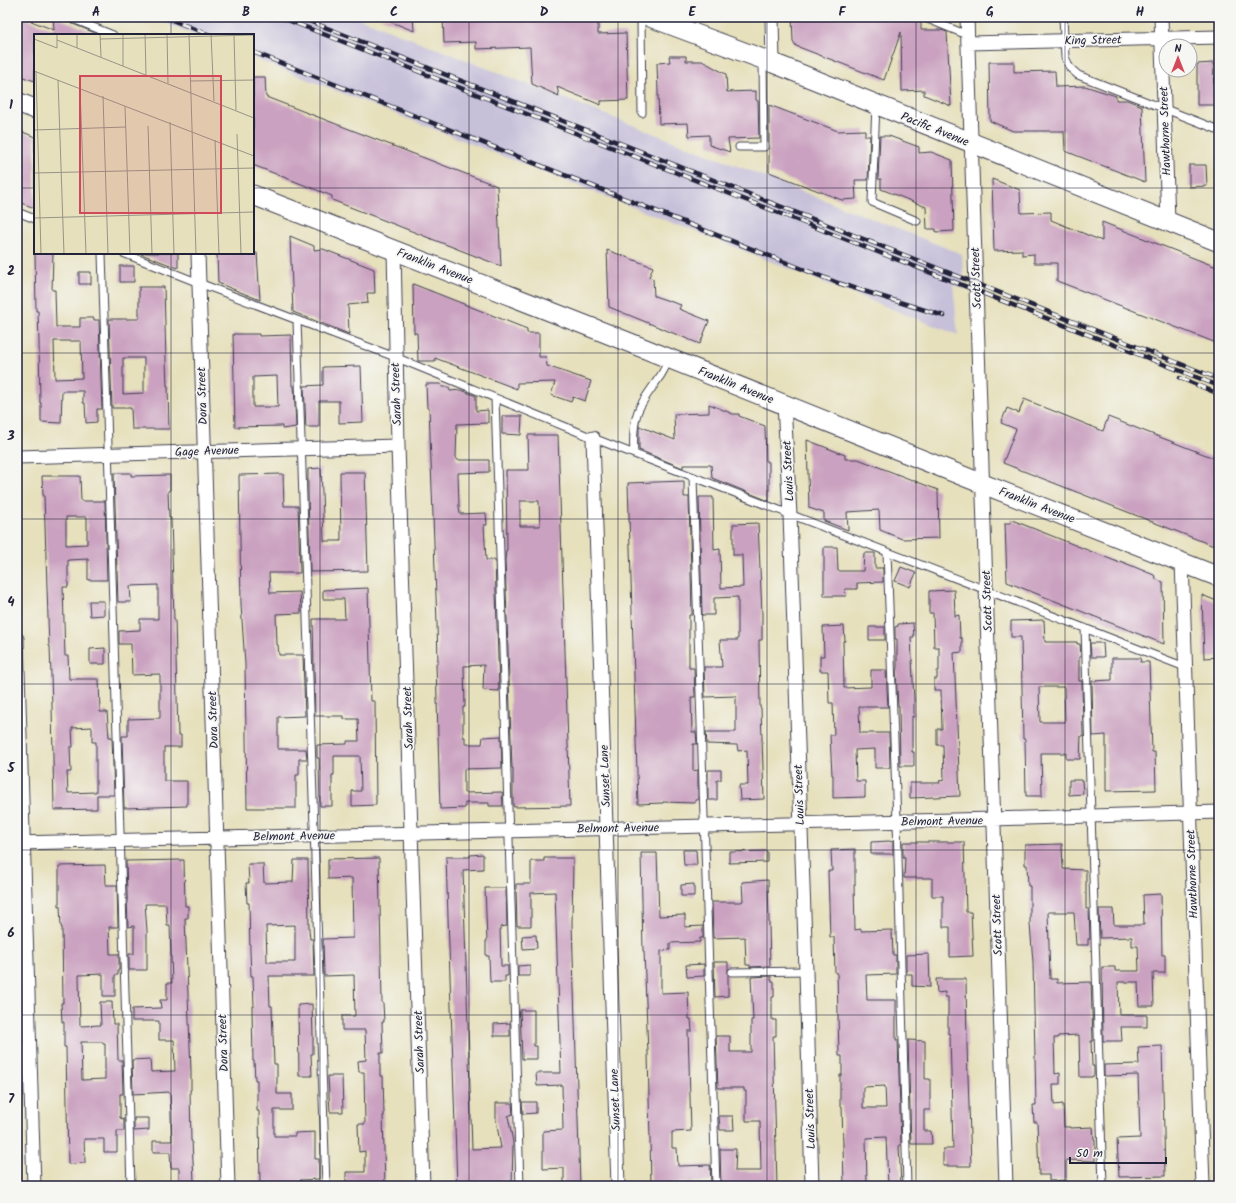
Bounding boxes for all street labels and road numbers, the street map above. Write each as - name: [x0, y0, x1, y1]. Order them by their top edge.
- street label: King Street: [1064, 30, 1122, 50]
- street label: Hawthorne Street: [1154, 86, 1177, 176]
- street label: Pacific Avenue: [898, 107, 972, 152]
- street label: Franklin Avenue: [394, 243, 476, 290]
- street label: Scott Street: [966, 246, 987, 309]
- street label: Sarah Street: [386, 362, 407, 426]
- street label: Franklin Avenue: [695, 362, 777, 410]
- street label: Dora Street: [192, 366, 213, 425]
- street label: Louis Street: [777, 440, 800, 502]
- street label: Gage Avenue: [175, 441, 240, 462]
- street label: Franklin Avenue: [996, 482, 1078, 529]
- street label: Scott Street: [977, 569, 998, 632]
- street label: Sarah Street: [398, 686, 419, 750]
- street label: Dora Street: [203, 690, 224, 749]
- street label: Sunset Lane: [595, 744, 616, 808]
- street label: Louis Street: [789, 764, 810, 826]
- street label: Belmont Avenue: [901, 811, 984, 832]
- street label: Belmont Avenue: [577, 818, 660, 839]
- street label: Belmont Avenue: [253, 826, 336, 847]
- street label: Hawthorne Street: [1181, 829, 1204, 919]
- street label: Scott Street: [987, 893, 1008, 956]
- street label: Sarah Street: [409, 1010, 430, 1074]
- street label: Dora Street: [213, 1013, 234, 1072]
- street label: Sunset Lane: [605, 1068, 626, 1132]
- street label: Louis Street: [800, 1088, 821, 1150]

